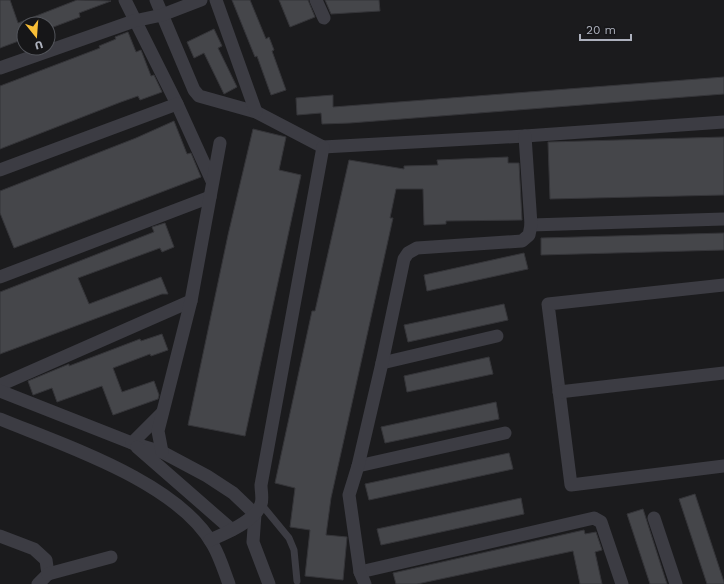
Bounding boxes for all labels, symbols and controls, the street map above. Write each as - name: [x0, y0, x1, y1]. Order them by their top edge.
- north arrow: [16, 16, 56, 56]
- scale bar: [580, 16, 631, 42]
- text: 20 m: [586, 23, 616, 37]
- text: U: [33, 38, 44, 52]

